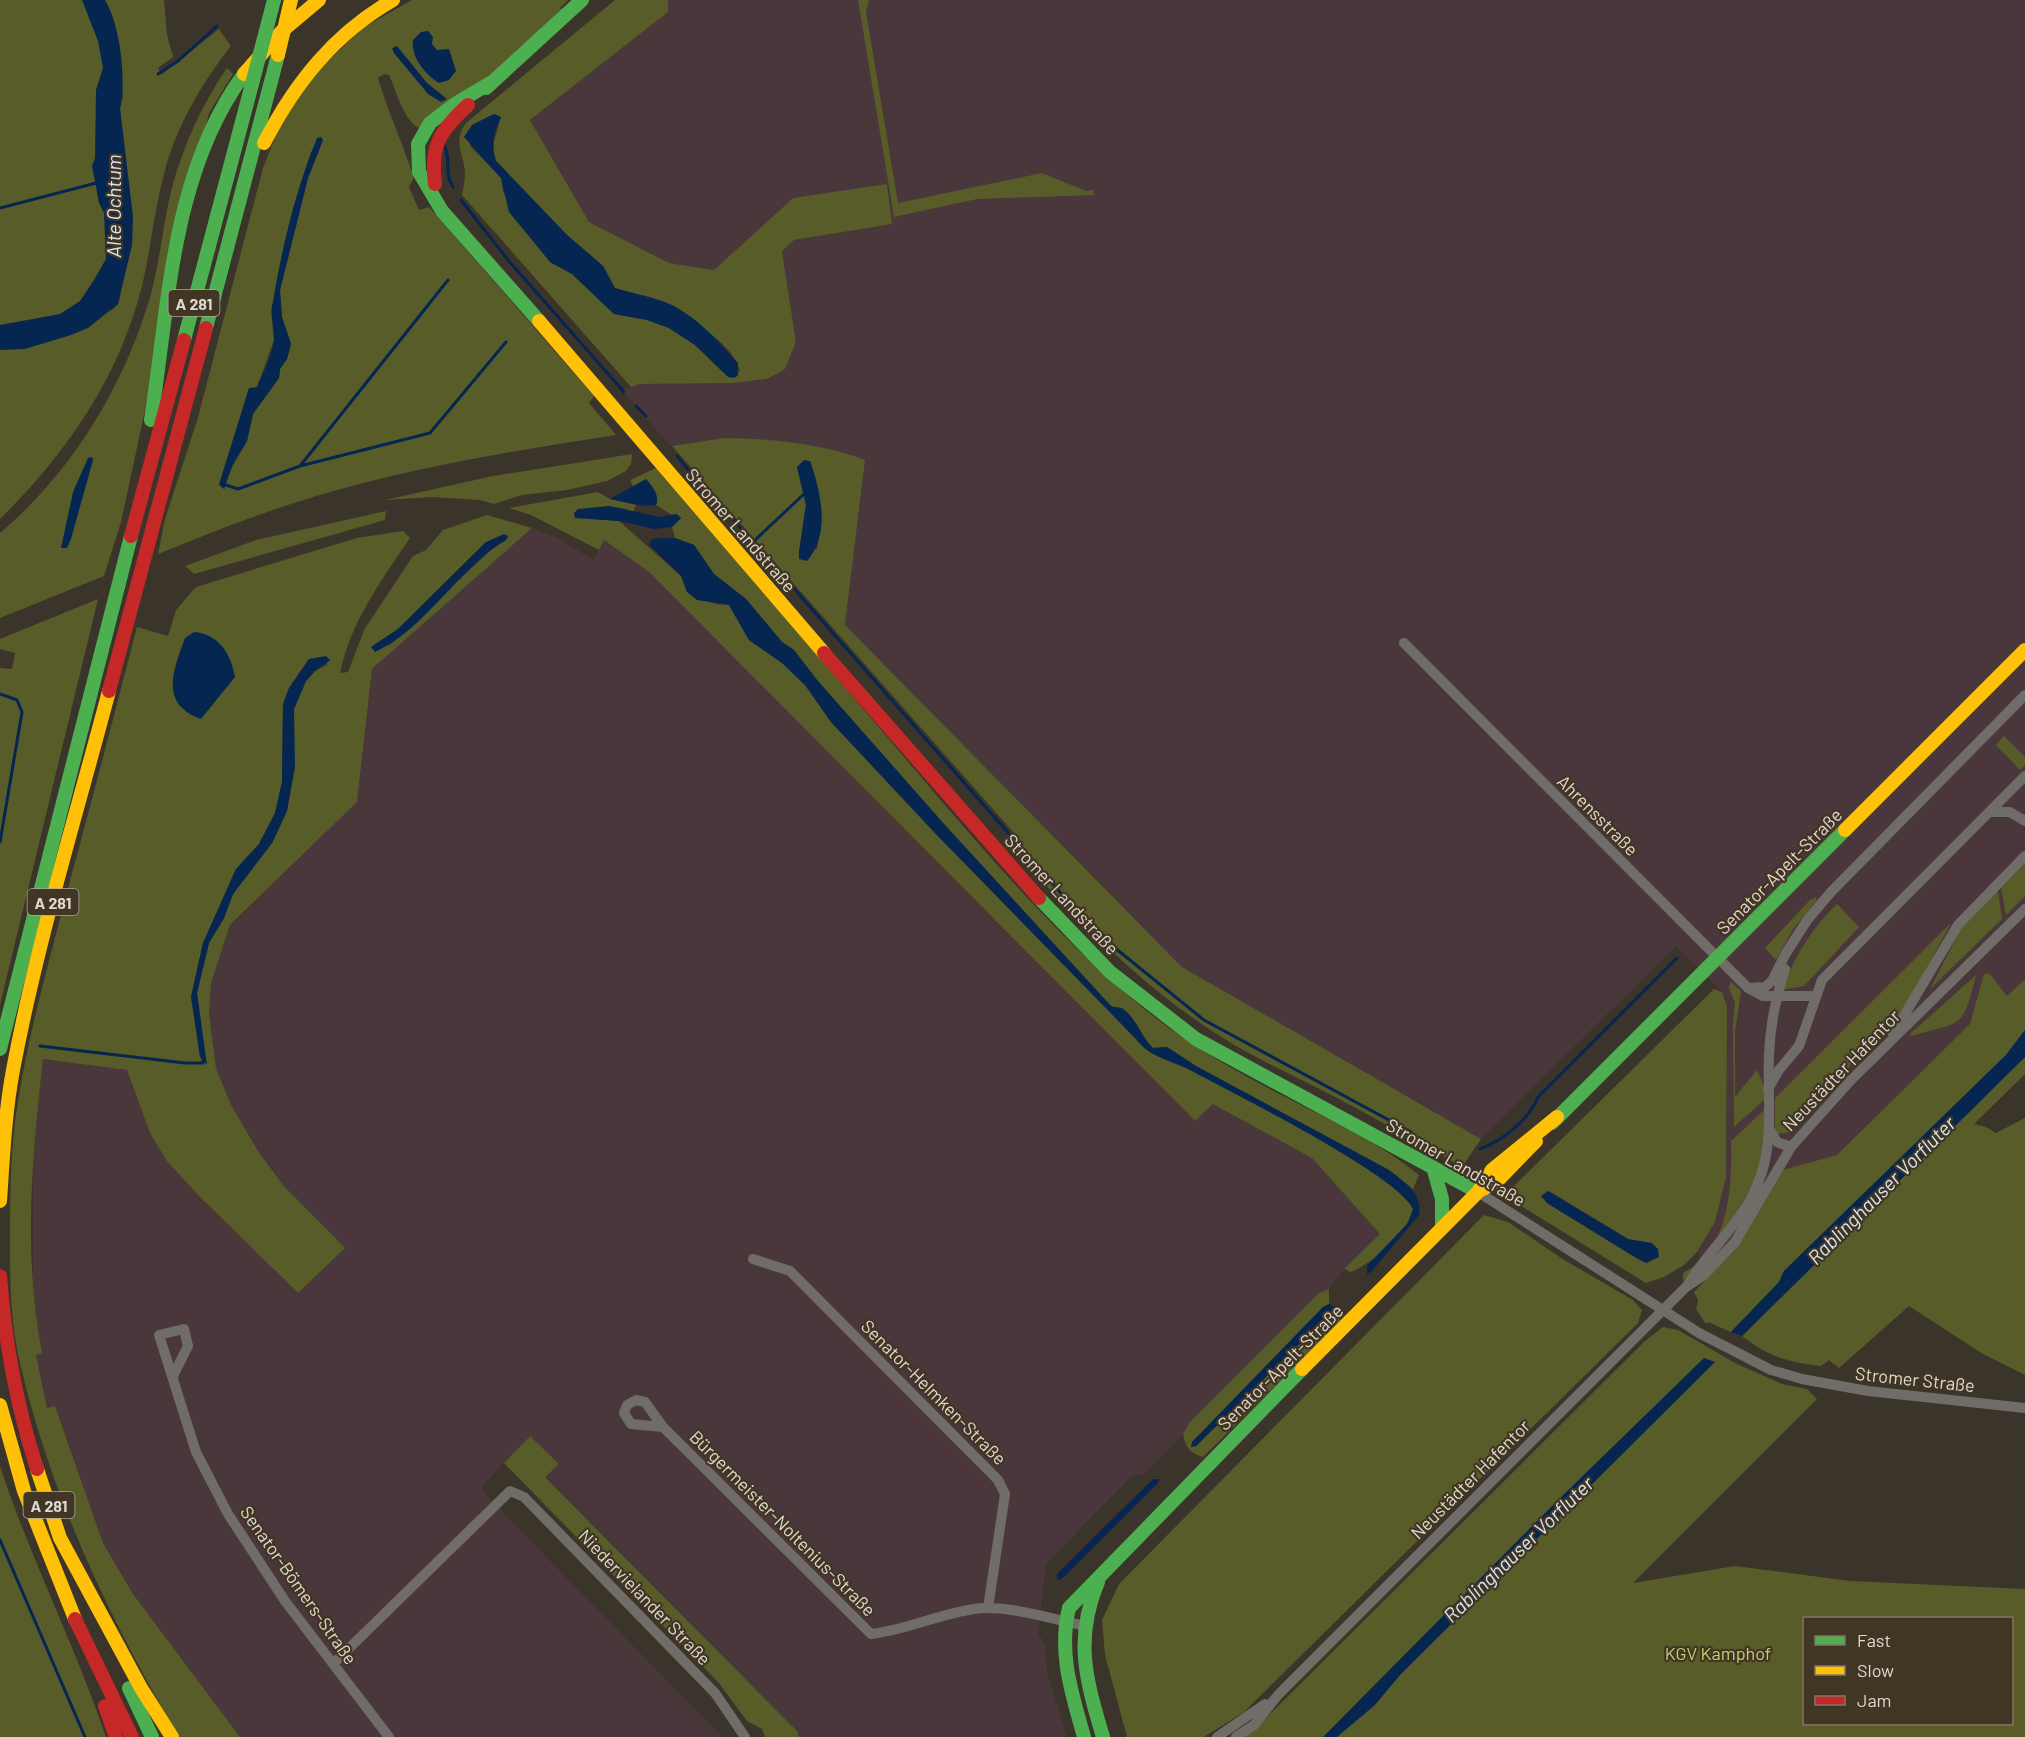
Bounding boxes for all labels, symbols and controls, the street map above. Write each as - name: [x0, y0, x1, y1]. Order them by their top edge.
- water label: Alte Ochtum: [101, 154, 125, 258]
- road number: A 281: [168, 290, 220, 316]
- street label: Stromer Landstraße: [681, 463, 801, 597]
- street label: Ahrensstraße: [1553, 770, 1643, 860]
- street label: Senator-Apelt-Straße: [1712, 804, 1846, 938]
- street label: Stromer Landstraße: [1000, 829, 1124, 959]
- road number: A 281: [28, 889, 78, 915]
- street label: Neustädter Hafentor: [1778, 1005, 1905, 1135]
- water label: Rablinghauser Vorfluter: [1802, 1110, 1961, 1269]
- street label: Stromer Landstraße: [1382, 1113, 1530, 1211]
- street label: Senator-Apelt-Straße: [1213, 1300, 1347, 1434]
- street label: Senator-Helmken-Straße: [857, 1315, 1011, 1469]
- street label: Stromer Straße: [1854, 1362, 1976, 1396]
- street label: Neustädter Hafentor: [1406, 1414, 1535, 1543]
- street label: Bürgermeister-Noltenius-Straße: [685, 1425, 881, 1621]
- water label: Rablinghauser Vorfluter: [1438, 1470, 1599, 1627]
- road number: A 281: [23, 1492, 74, 1518]
- street label: Senator-Bömers-Straße: [236, 1501, 362, 1669]
- street label: Niedervielander Straße: [574, 1524, 716, 1670]
- legend: [1803, 1617, 2013, 1725]
- text: Fast: [1857, 1629, 1891, 1651]
- park label: KGV Kamphof: [1665, 1642, 1771, 1664]
- text: Slow: [1857, 1659, 1894, 1681]
- text: Jam: [1857, 1689, 1891, 1711]

